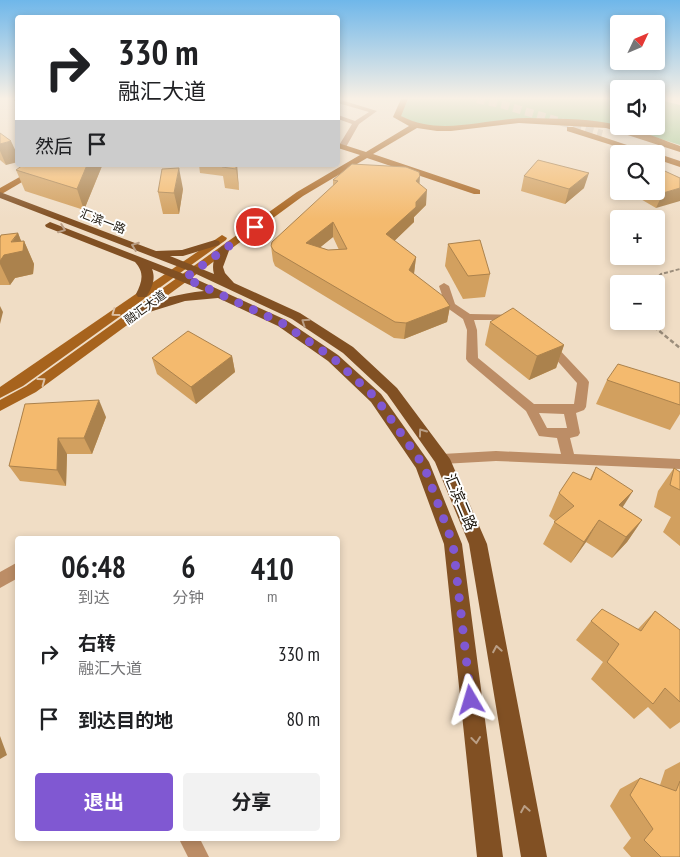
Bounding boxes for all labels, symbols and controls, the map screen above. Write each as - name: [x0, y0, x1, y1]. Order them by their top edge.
- north arrow: [610, 15, 665, 70]
- map controls: [610, 15, 665, 330]
- text: 330 m: [118, 29, 199, 75]
- icon: right: [35, 35, 100, 100]
- text: 融汇大道: [118, 77, 206, 105]
- button: sound: [610, 80, 665, 135]
- icon: arrive: [83, 130, 111, 158]
- text: 然后: [35, 134, 73, 158]
- button: search: [610, 145, 665, 200]
- street label: 汇滨一路: [78, 205, 128, 237]
- pin: [234, 206, 276, 248]
- button: +: [610, 210, 665, 265]
- icon: arrive: [241, 213, 269, 241]
- one-way arrow: [57, 223, 66, 234]
- one-way arrow: [131, 242, 139, 252]
- button: −: [610, 275, 665, 330]
- street label: 融汇大道: [121, 287, 169, 327]
- one-way arrow: [111, 307, 120, 316]
- one-way arrow: [302, 318, 311, 328]
- one-way arrow: [36, 378, 46, 387]
- one-way arrow: [419, 428, 428, 438]
- street label: 汇滨二路: [441, 471, 481, 533]
- text: 06:48: [61, 547, 126, 586]
- text: 6: [181, 547, 196, 586]
- text: 410: [251, 549, 294, 588]
- text: m: [267, 586, 277, 606]
- text: 到达: [78, 587, 110, 607]
- text: 分钟: [172, 587, 204, 607]
- text: 右转: [78, 631, 116, 655]
- icon: right: [35, 640, 63, 668]
- text: 330 m: [278, 642, 320, 666]
- one-way arrow: [493, 645, 503, 653]
- text: 融汇大道: [78, 658, 142, 678]
- position arrow: [444, 673, 496, 725]
- icon: arrive: [35, 705, 63, 733]
- text: 80 m: [287, 707, 320, 731]
- text: 到达目的地: [78, 708, 173, 732]
- one-way arrow: [470, 736, 481, 744]
- button: 退出: [35, 773, 173, 831]
- button: 分享: [183, 773, 320, 831]
- one-way arrow: [521, 805, 531, 813]

